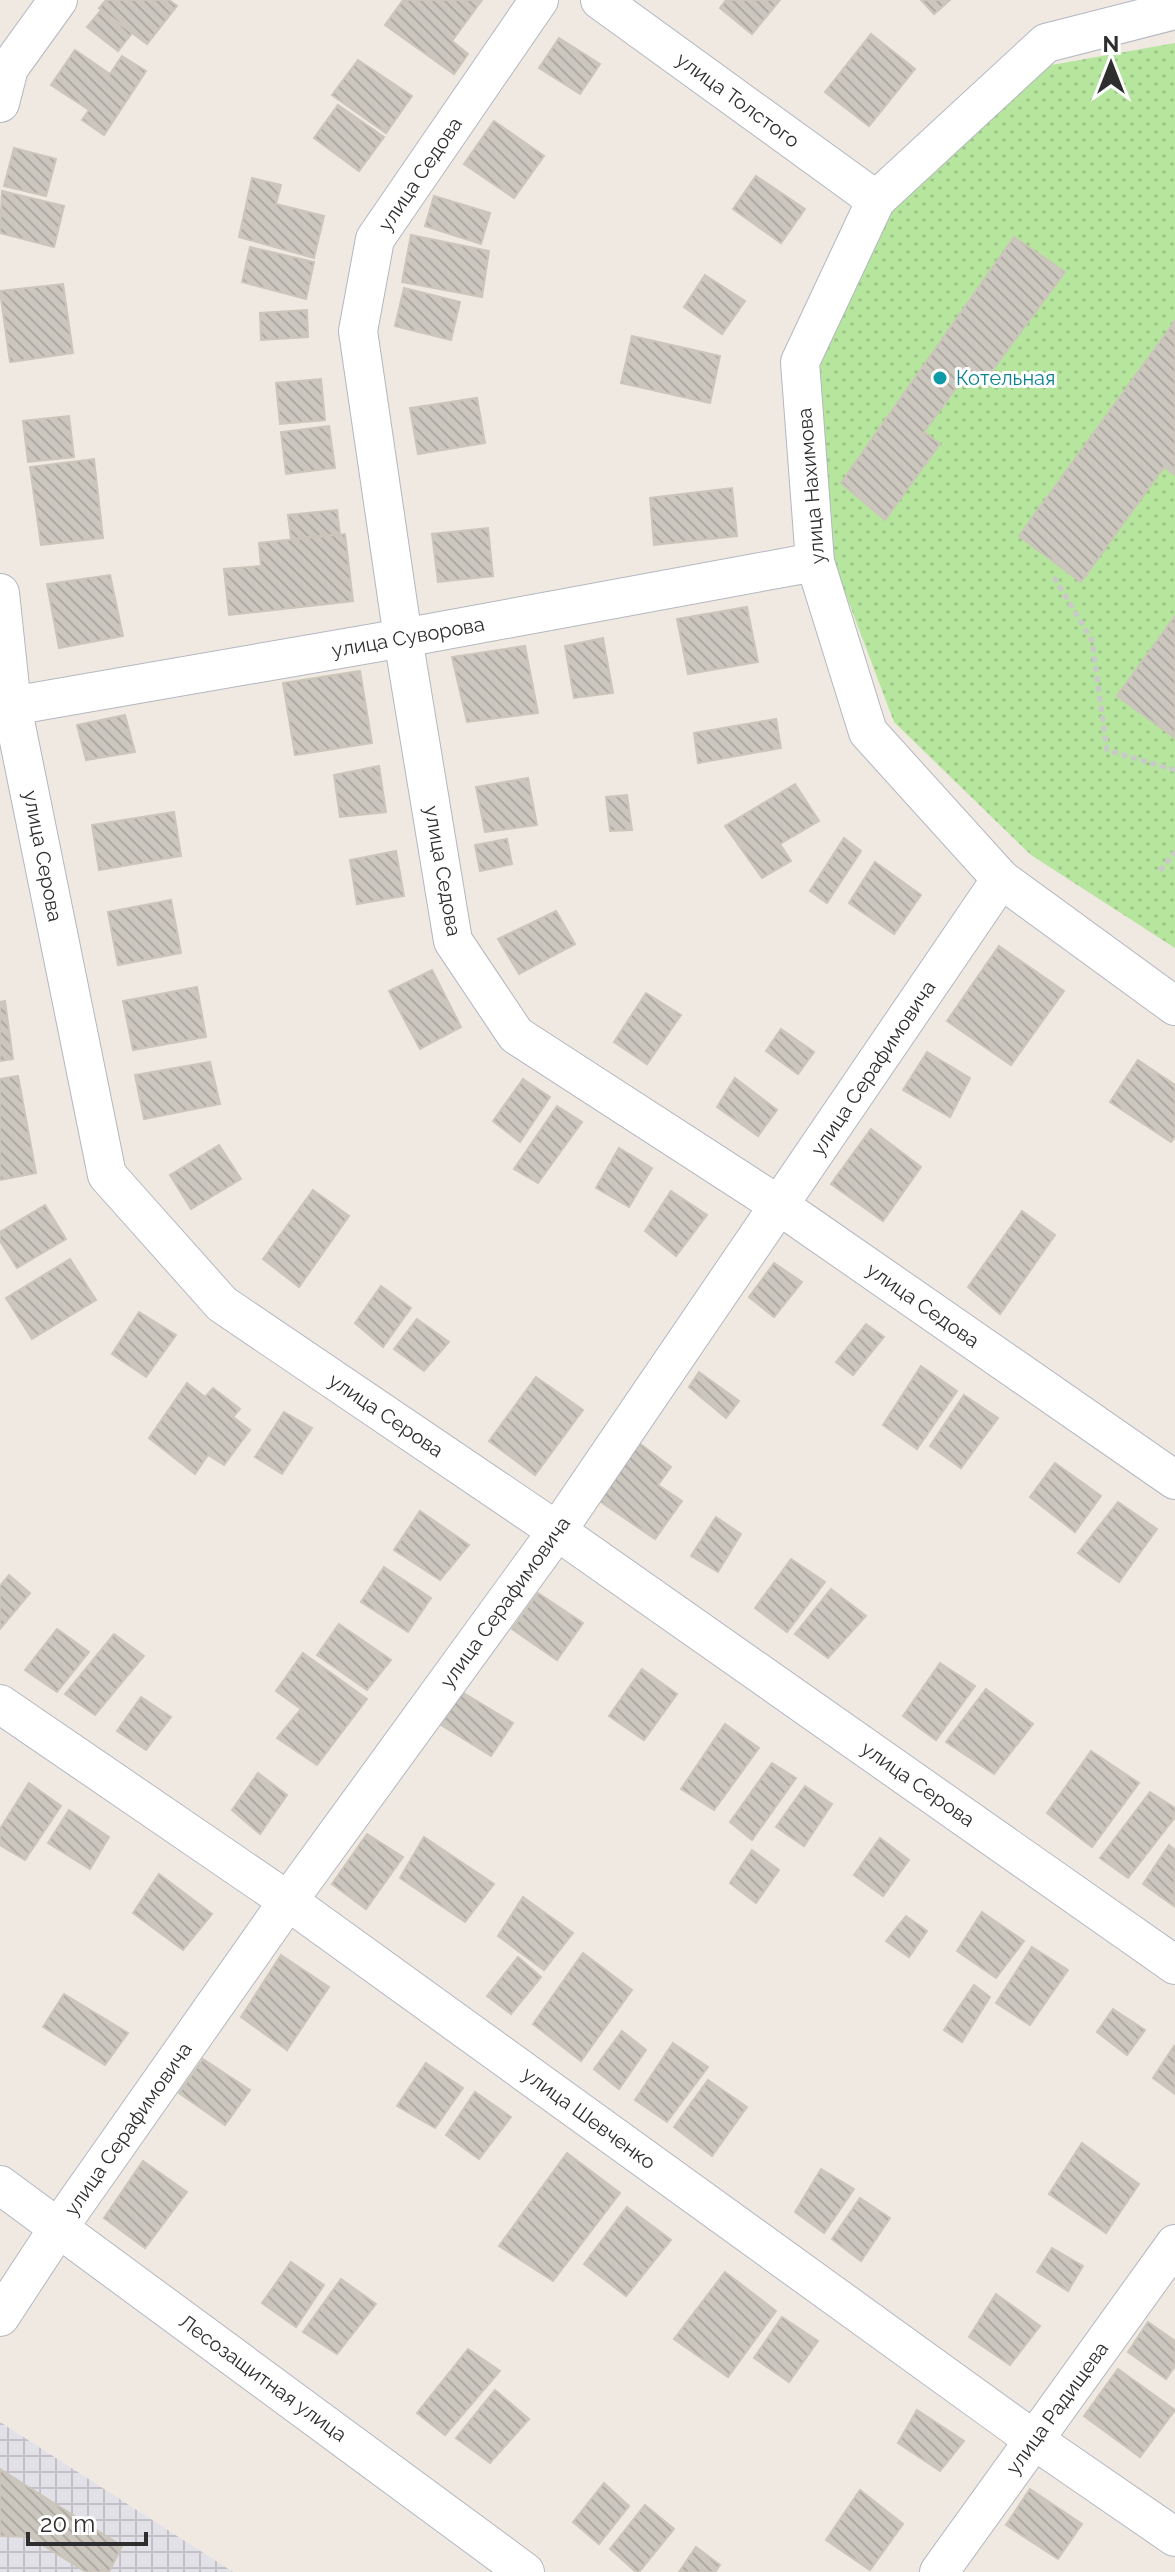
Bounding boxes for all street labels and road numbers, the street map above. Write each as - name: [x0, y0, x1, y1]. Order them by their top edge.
- street label: улица Толстого: [672, 47, 804, 153]
- street label: улица Седова: [373, 112, 467, 236]
- street label: улица Нахимова: [792, 407, 830, 565]
- street label: улица Суворова: [330, 612, 486, 662]
- street label: улица Серова: [19, 788, 67, 924]
- street label: улица Седова: [420, 804, 466, 938]
- street label: улица Серафимовича: [805, 976, 941, 1160]
- street label: улица Седова: [862, 1257, 984, 1353]
- street label: улица Серова: [324, 1368, 448, 1462]
- street label: улица Серафимовича: [435, 1512, 575, 1692]
- street label: улица Серова: [857, 1736, 979, 1832]
- street label: улица Серафимовича: [59, 2038, 197, 2220]
- street label: улица Шевченко: [518, 2062, 660, 2174]
- street label: Лесозащитная улица: [175, 2309, 351, 2447]
- street label: улица Радищева: [1001, 2337, 1113, 2479]

